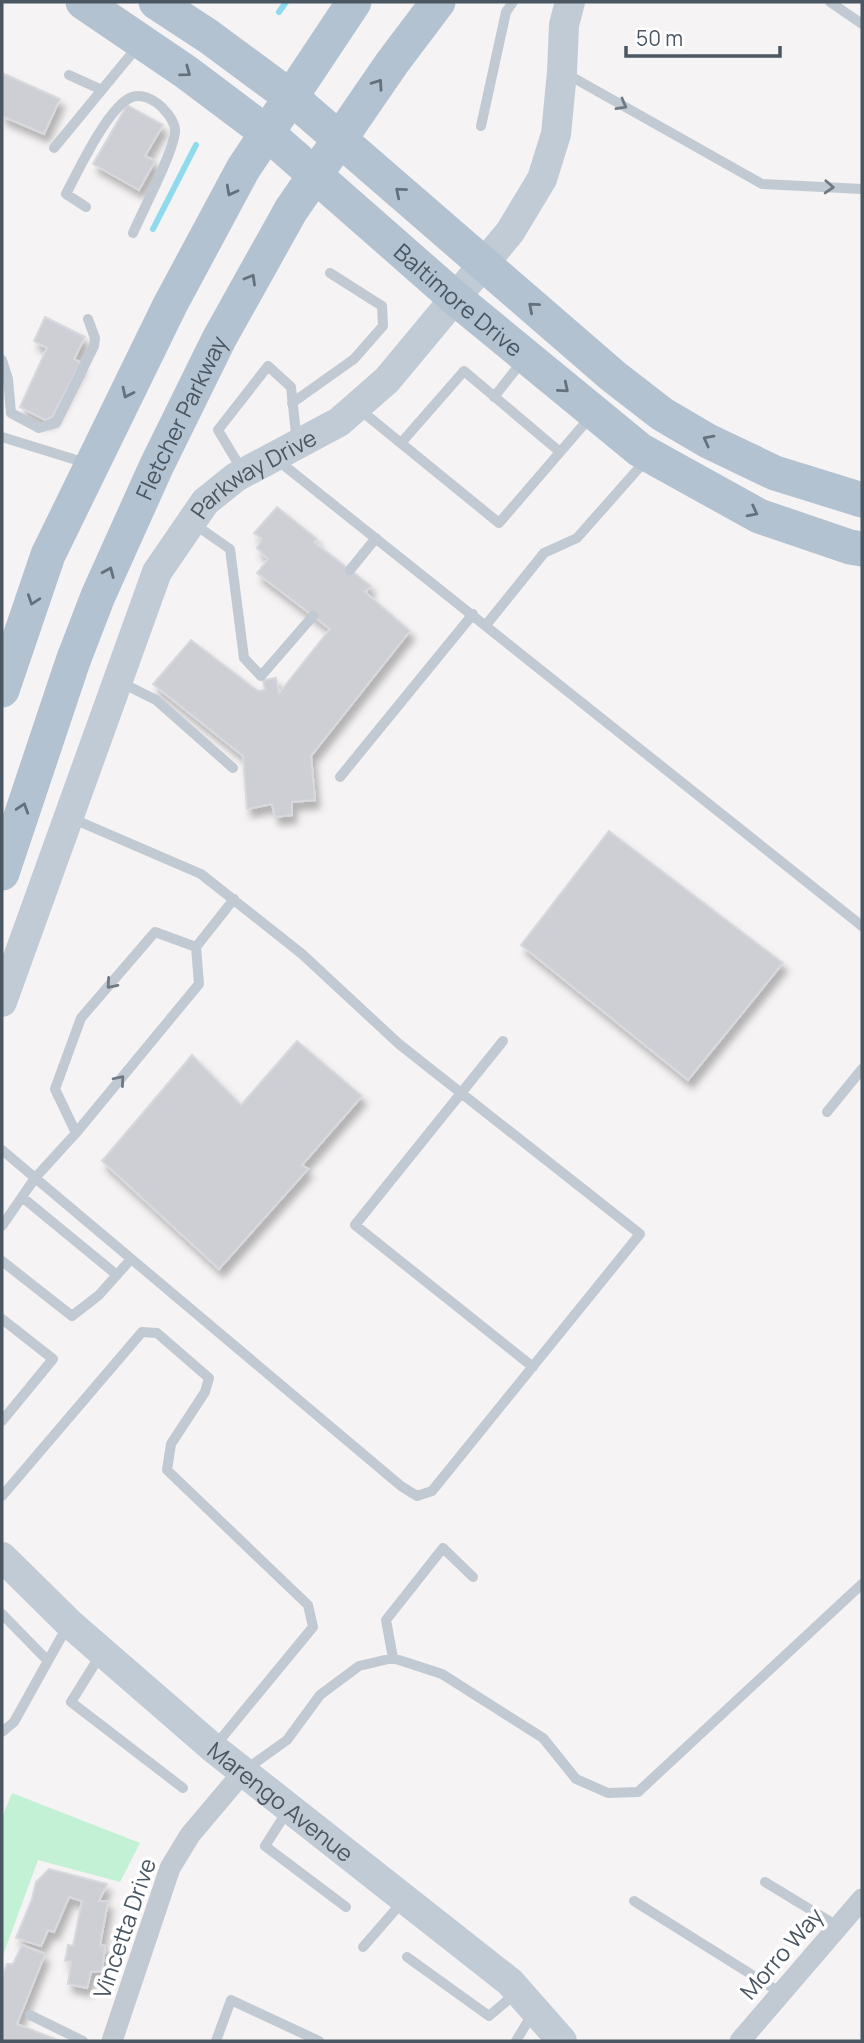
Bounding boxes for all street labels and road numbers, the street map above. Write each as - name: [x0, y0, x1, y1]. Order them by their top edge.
- street label: Baltimore Drive: [387, 236, 530, 364]
- street label: Fletcher Parkway: [127, 330, 234, 505]
- street label: Parkway Drive: [182, 421, 322, 525]
- street label: Marengo Avenue: [201, 1734, 360, 1869]
- street label: Vincetta Drive: [85, 1854, 163, 2002]
- street label: Morro Way: [732, 1900, 830, 2006]

